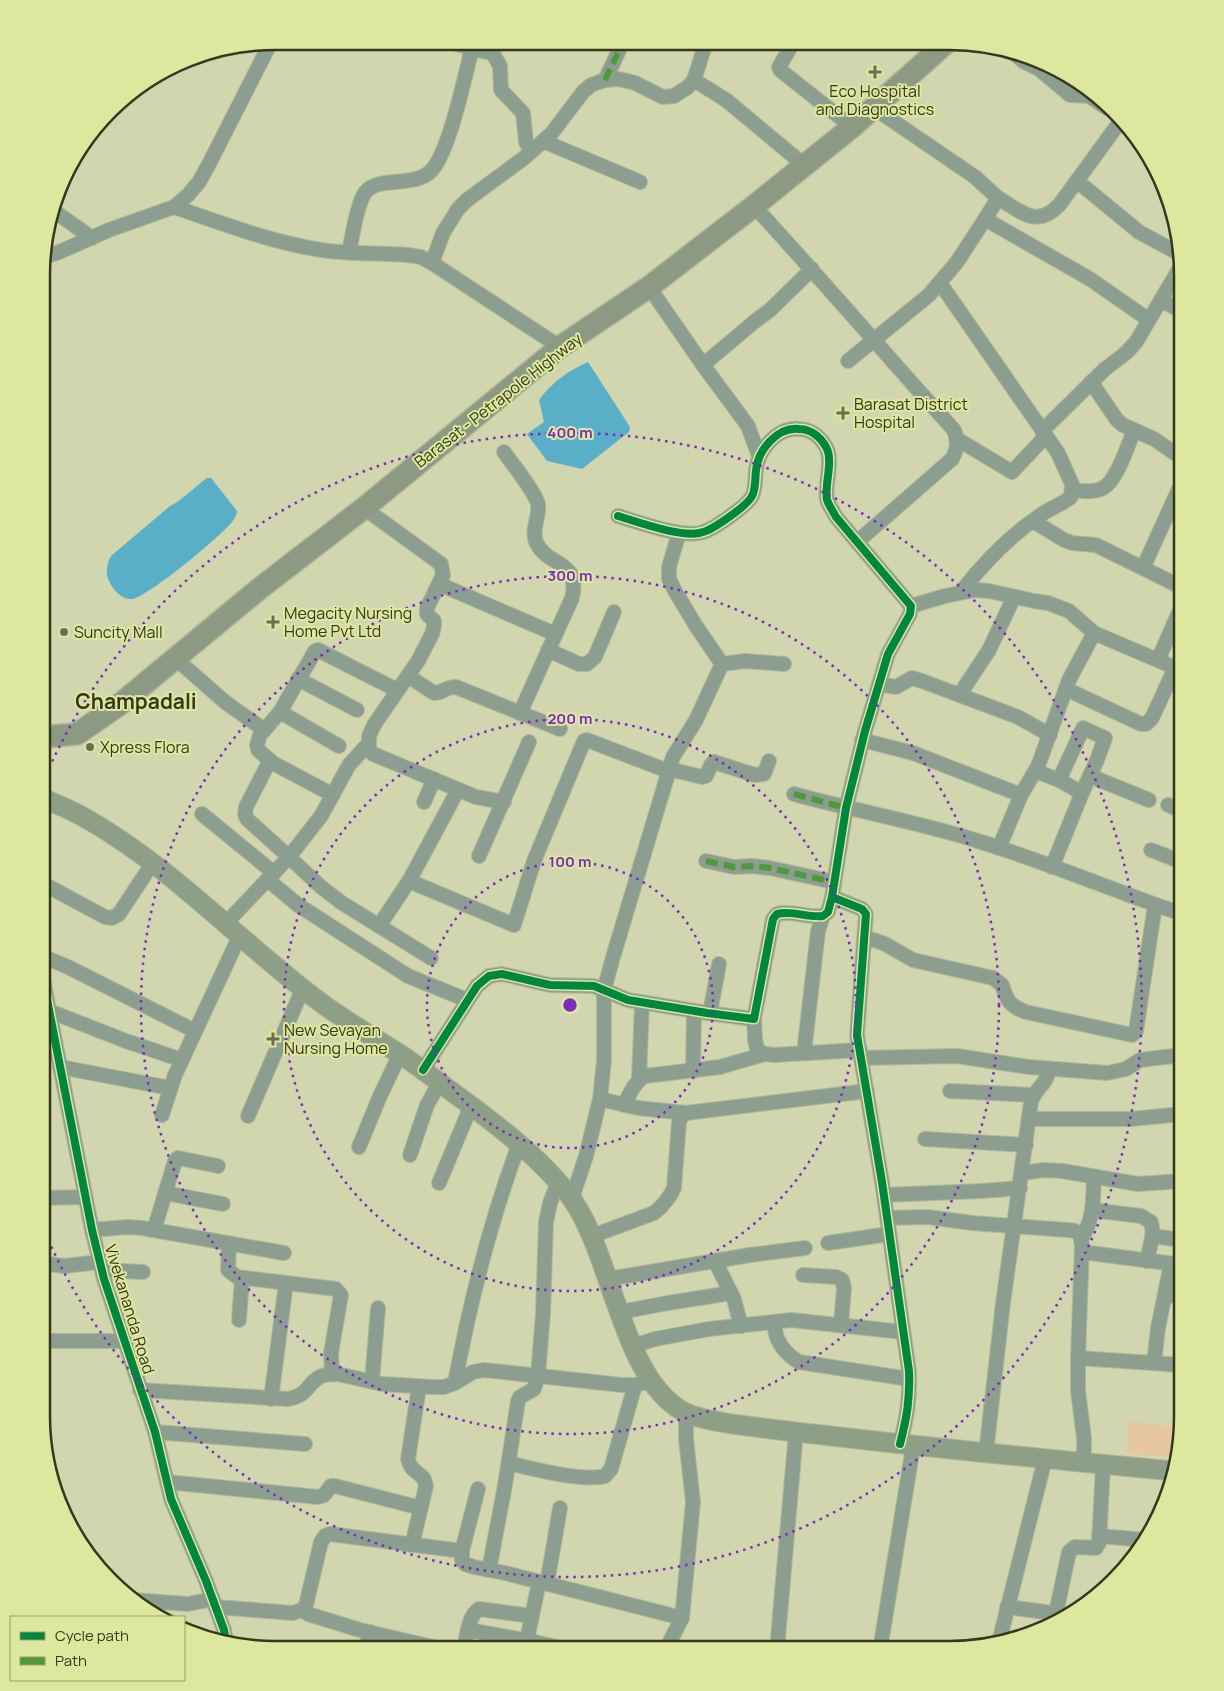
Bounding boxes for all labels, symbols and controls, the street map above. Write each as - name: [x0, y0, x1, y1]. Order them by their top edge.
- marker: Eco Hospital and Diagnostics: [868, 65, 882, 79]
- place label: Eco Hospital and Diagnostics: [816, 80, 934, 120]
- street label: Barasat - Petrapole Highway: [410, 327, 587, 472]
- place label: Barasat District Hospital: [854, 393, 968, 433]
- marker: Barasat District Hospital: [836, 406, 850, 420]
- text: 400 m: [547, 422, 593, 443]
- text: 300 m: [548, 565, 592, 586]
- place label: Megacity Nursing Home Pvt Ltd: [284, 602, 412, 642]
- marker: Megacity Nursing Home Pvt Ltd: [266, 615, 280, 629]
- place label: Suncity Mall: [74, 621, 163, 643]
- marker: Suncity Mall: [58, 626, 70, 638]
- district label: Champadali: [75, 687, 197, 715]
- text: 200 m: [547, 708, 593, 729]
- place label: Xpress Flora: [100, 736, 190, 758]
- marker: Xpress Flora: [84, 741, 96, 753]
- text: 100 m: [549, 851, 591, 872]
- centre of rings: [561, 996, 579, 1014]
- place label: New Sevayan Nursing Home: [284, 1019, 388, 1059]
- marker: New Sevayan Nursing Home: [266, 1032, 280, 1046]
- street label: Vivekananda Road: [100, 1242, 160, 1376]
- legend: [10, 1616, 185, 1681]
- text: Cycle path: [55, 1625, 129, 1646]
- text: Path: [55, 1650, 87, 1671]

